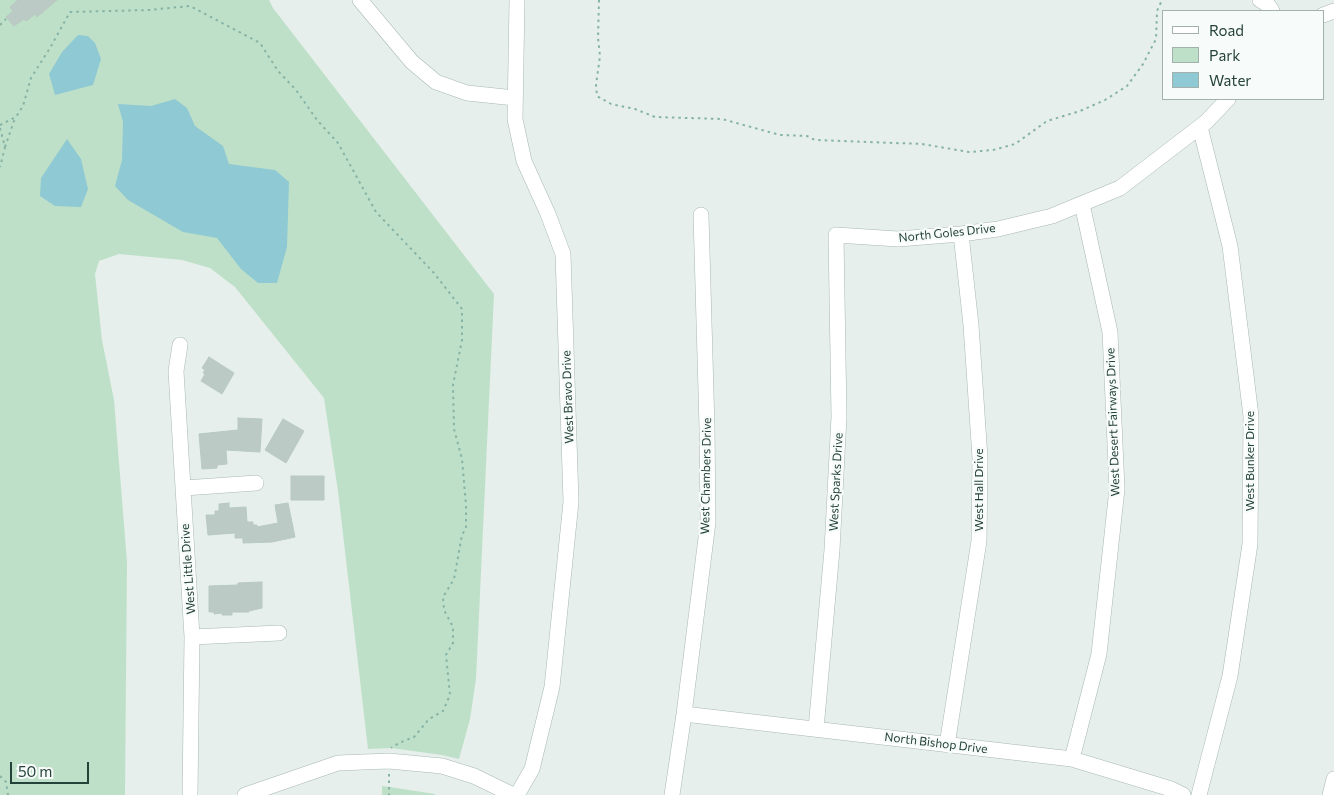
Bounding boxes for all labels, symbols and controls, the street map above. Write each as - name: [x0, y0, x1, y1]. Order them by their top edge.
- legend: [1162, 10, 1324, 100]
- text: Road: [1209, 21, 1244, 39]
- text: Park: [1209, 46, 1240, 64]
- text: Water: [1209, 71, 1251, 89]
- street label: North Goles Drive: [898, 221, 996, 245]
- street label: West Desert Fairways Drive: [1103, 347, 1123, 497]
- street label: West Bravo Drive: [559, 350, 577, 444]
- street label: West Bunker Drive: [1243, 411, 1257, 511]
- street label: West Chambers Drive: [698, 417, 714, 535]
- street label: West Sparks Drive: [826, 432, 846, 532]
- street label: West Hall Drive: [972, 448, 986, 532]
- street label: West Little Drive: [178, 523, 198, 615]
- street label: North Bishop Drive: [884, 730, 988, 756]
- scale bar: [12, 752, 91, 784]
- text: 50 m: [18, 762, 52, 780]

